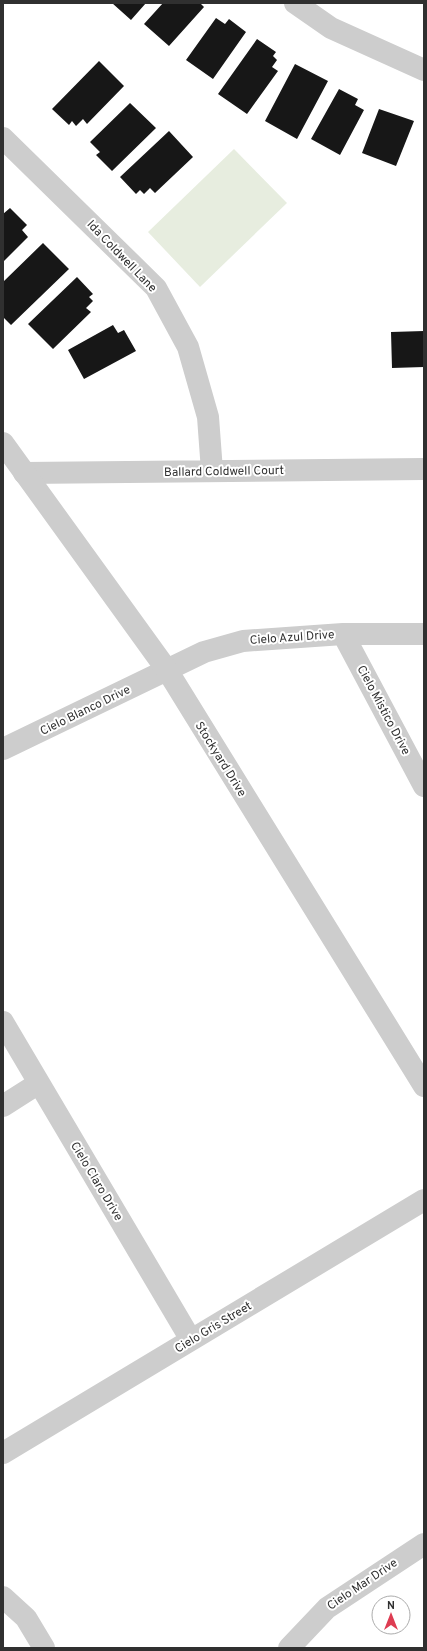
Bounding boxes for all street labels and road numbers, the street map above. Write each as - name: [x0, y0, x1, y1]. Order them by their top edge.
- street label: Ida Coldwell Lane: [83, 217, 160, 296]
- street label: Ballard Coldwell Court: [164, 463, 284, 481]
- street label: Cielo Azul Drive: [249, 627, 335, 649]
- street label: Cielo Mistico Drive: [353, 663, 414, 758]
- street label: Cielo Blanco Drive: [38, 682, 133, 740]
- street label: Stockyard Drive: [191, 719, 250, 800]
- street label: Cielo Claro Drive: [66, 1139, 126, 1224]
- street label: Cielo Gris Street: [172, 1299, 255, 1357]
- street label: Cielo Mar Drive: [324, 1555, 401, 1614]

